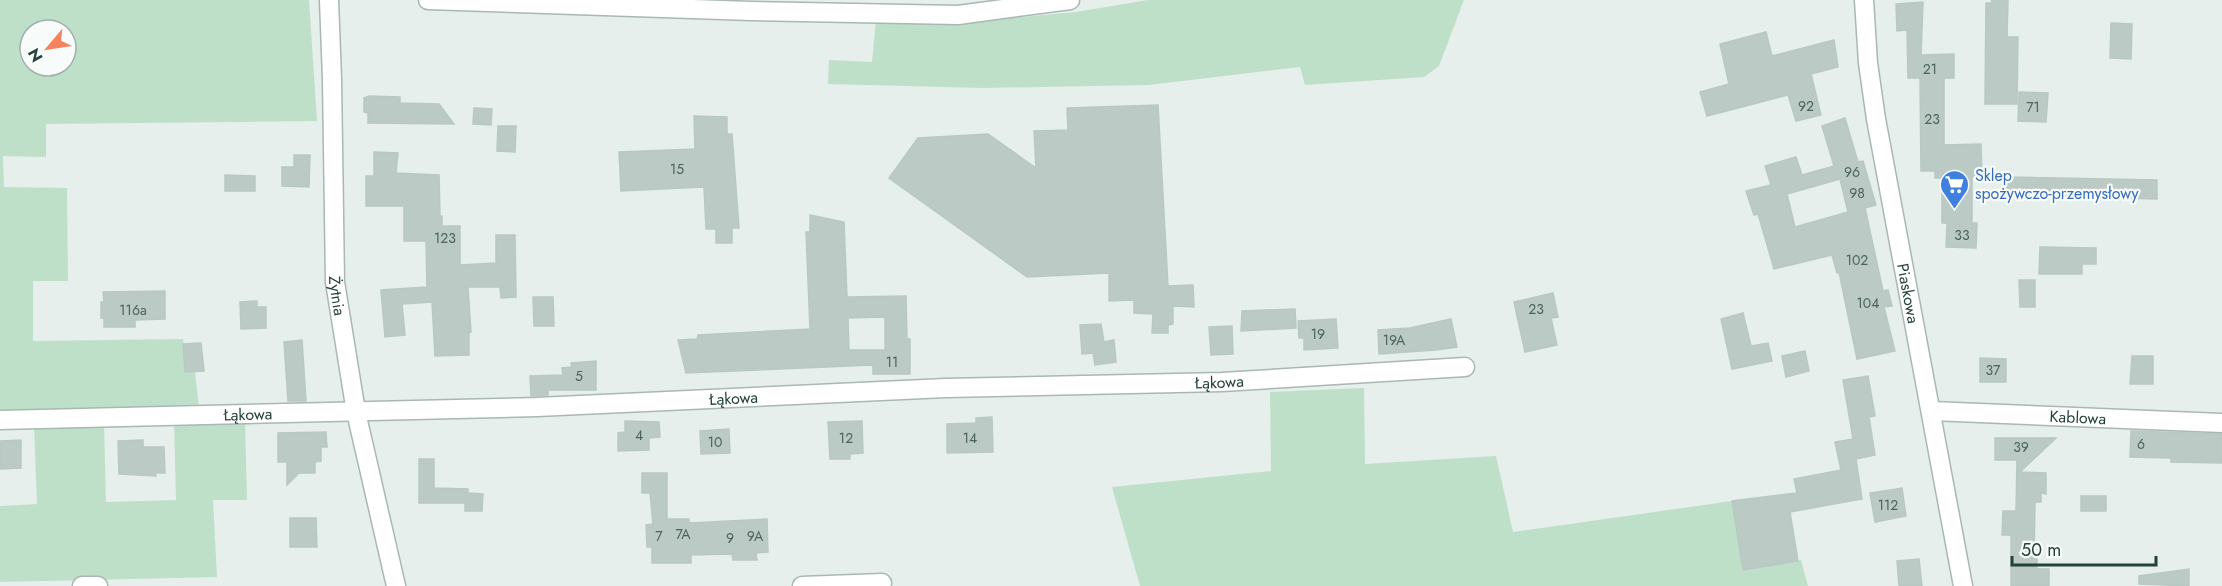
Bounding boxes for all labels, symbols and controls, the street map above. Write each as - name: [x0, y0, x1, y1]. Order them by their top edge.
- north arrow: [18, 18, 78, 78]
- text: N: [22, 44, 48, 66]
- house number: 21: [1923, 59, 1937, 79]
- house number: 92: [1798, 96, 1814, 116]
- house number: 71: [2026, 97, 2040, 117]
- house number: 23: [1924, 109, 1940, 129]
- house number: 15: [670, 159, 684, 179]
- house number: 96: [1844, 162, 1860, 182]
- place label: Sklep spożywczo-przemysłowy: [1975, 164, 2140, 205]
- supermarket icon: Sklep spożywczo-przemysłowy: [1938, 168, 1970, 210]
- house number: 98: [1849, 183, 1865, 203]
- house number: 33: [1954, 225, 1970, 245]
- house number: 123: [434, 228, 456, 248]
- house number: 102: [1846, 250, 1868, 270]
- street label: Piaskowa: [1891, 261, 1925, 325]
- street label: Żytnia: [323, 276, 351, 317]
- house number: 104: [1857, 293, 1879, 313]
- house number: 23: [1528, 299, 1544, 319]
- house number: 116a: [119, 300, 147, 320]
- house number: 19: [1311, 324, 1325, 344]
- house number: 19A: [1383, 330, 1406, 350]
- house number: 11: [886, 352, 898, 372]
- house number: 37: [1986, 360, 2001, 380]
- house number: 5: [575, 366, 583, 386]
- street label: Łąkowa: [1194, 370, 1244, 395]
- street label: Łąkowa: [708, 386, 759, 411]
- street label: Łąkowa: [222, 402, 273, 427]
- street label: Kablowa: [2049, 405, 2107, 430]
- house number: 4: [635, 425, 643, 445]
- house number: 12: [839, 428, 853, 448]
- house number: 14: [963, 428, 977, 448]
- house number: 10: [708, 432, 722, 452]
- house number: 6: [2137, 434, 2145, 454]
- house number: 39: [2013, 437, 2029, 457]
- house number: 112: [1878, 495, 1898, 515]
- house number: 7A: [675, 524, 691, 544]
- house number: 7: [655, 526, 663, 546]
- house number: 9A: [747, 526, 764, 546]
- house number: 9: [726, 528, 734, 548]
- scale bar: [2012, 529, 2156, 567]
- text: 50 m: [2021, 537, 2061, 563]

